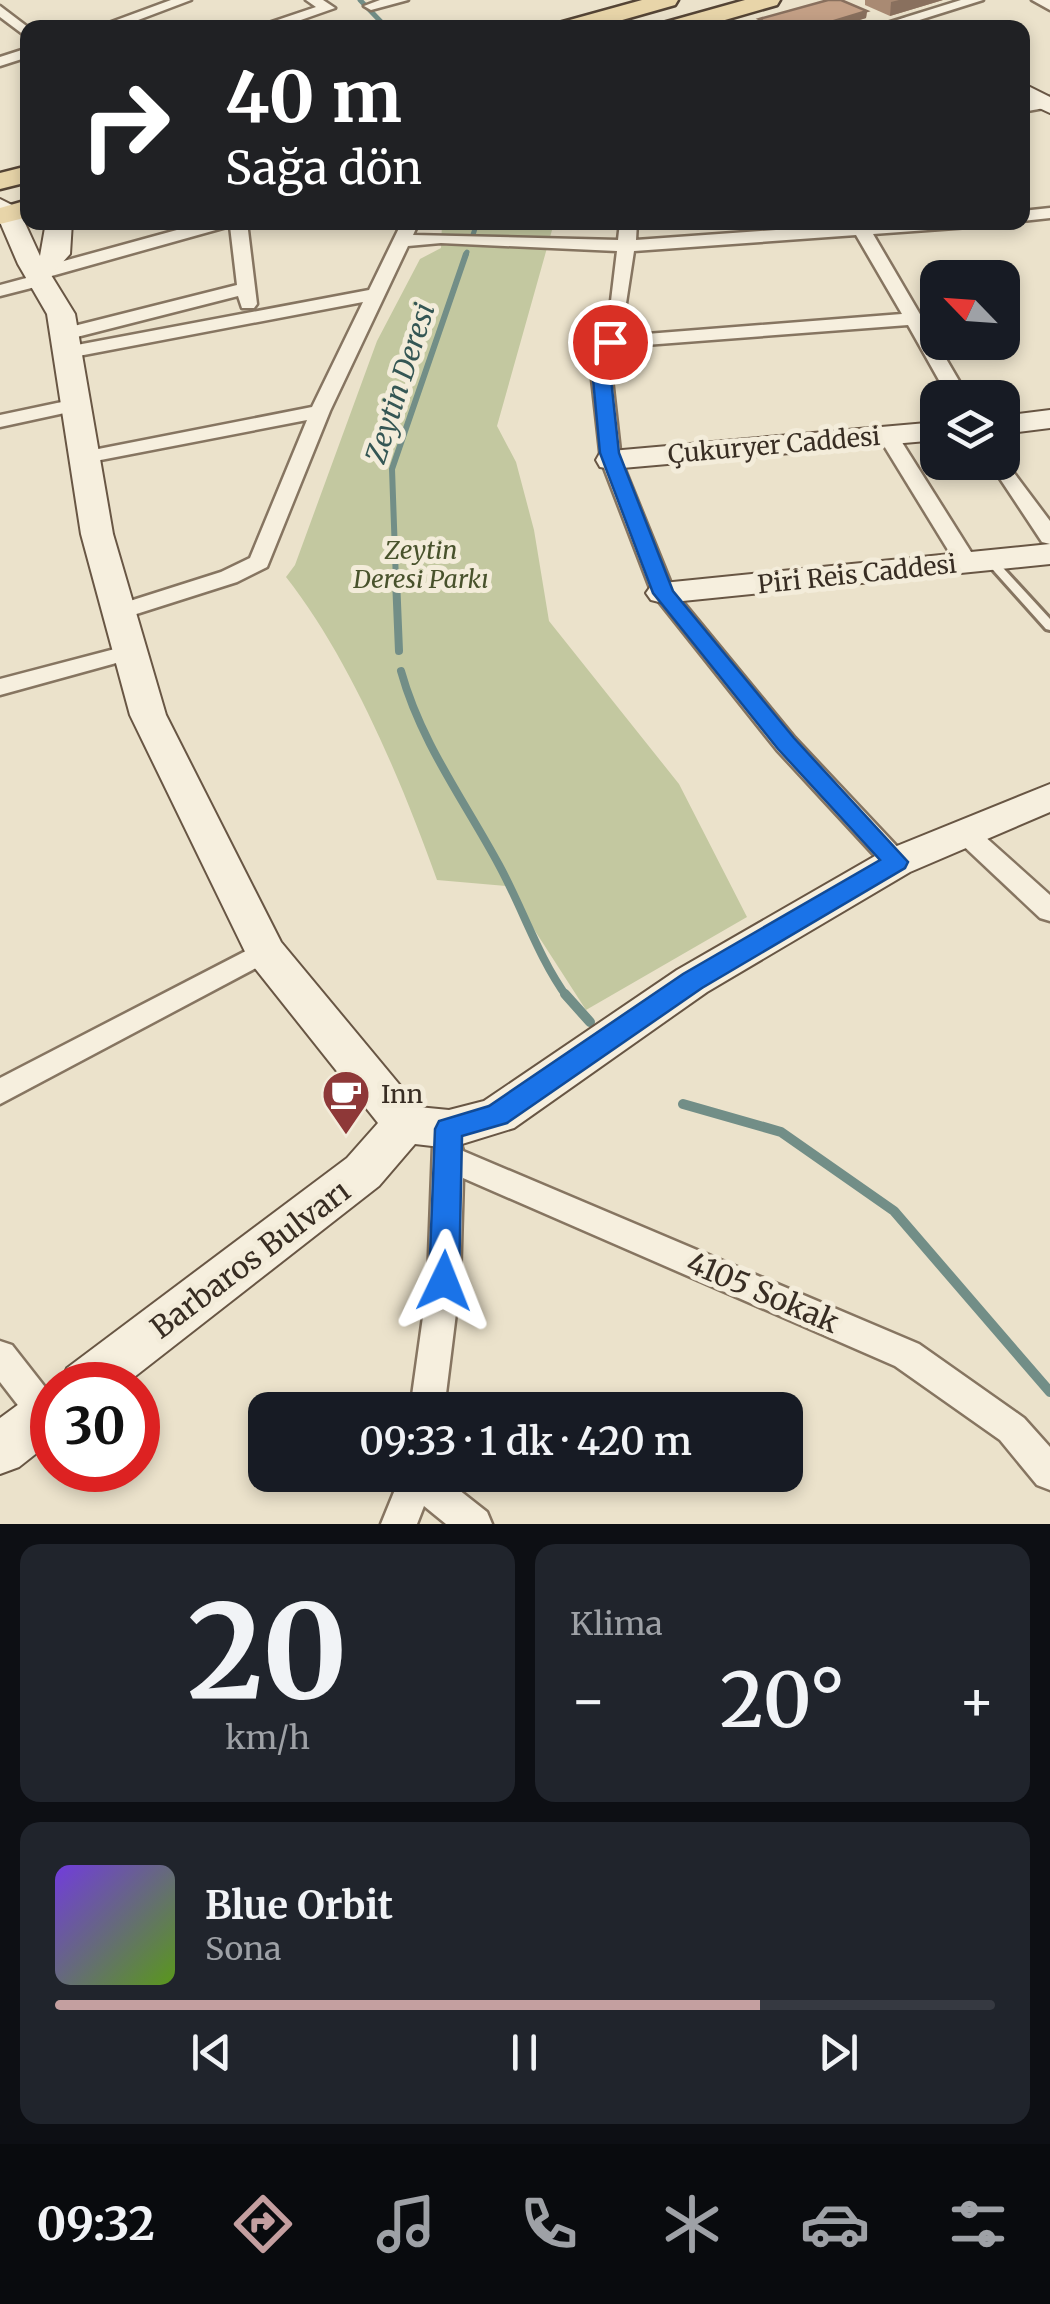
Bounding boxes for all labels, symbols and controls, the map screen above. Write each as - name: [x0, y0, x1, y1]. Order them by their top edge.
- text: 40 m: [225, 53, 402, 141]
- icon: right: [60, 60, 190, 190]
- text: Sağa dön: [225, 140, 422, 196]
- north arrow: [920, 260, 1020, 360]
- map controls: [920, 260, 1020, 480]
- water label: Zeytin Deresi: [357, 299, 443, 468]
- pin: [568, 300, 653, 385]
- icon: arrive: [583, 315, 638, 370]
- button: layers: [920, 380, 1020, 480]
- street label: Çukuryer Caddesi: [667, 420, 881, 470]
- park label: Zeytin Deresi Parkı: [352, 534, 489, 595]
- street label: Piri Reis Caddesi: [756, 548, 958, 600]
- cafe icon: Inn: [320, 1068, 372, 1136]
- place label: Inn: [381, 1078, 423, 1110]
- street label: Barbaros Bulvarı: [143, 1172, 357, 1346]
- position arrow: [392, 1229, 496, 1333]
- street label: 4105 Sokak: [681, 1243, 845, 1341]
- speed limit sign: 30: [30, 1362, 160, 1492]
- text: 09:33 · 1 dk · 420 m: [359, 1418, 692, 1465]
- text: 20: [187, 1571, 348, 1734]
- text: Klima: [570, 1604, 663, 1644]
- text: 20°: [720, 1653, 845, 1747]
- text: −: [570, 1666, 607, 1735]
- text: +: [958, 1666, 995, 1735]
- text: km/h: [225, 1718, 310, 1758]
- text: Blue Orbit: [205, 1882, 393, 1929]
- text: Sona: [205, 1929, 281, 1969]
- icon: previous: [184, 2025, 239, 2080]
- icon: pause: [497, 2025, 552, 2080]
- icon: next: [811, 2025, 866, 2080]
- icon: directions: [228, 2189, 298, 2259]
- icon: music: [371, 2189, 441, 2259]
- icon: phone: [514, 2189, 584, 2259]
- icon: climate: [657, 2189, 727, 2259]
- icon: car: [800, 2189, 870, 2259]
- icon: filters: [943, 2189, 1013, 2259]
- text: 09:32: [37, 2196, 155, 2252]

